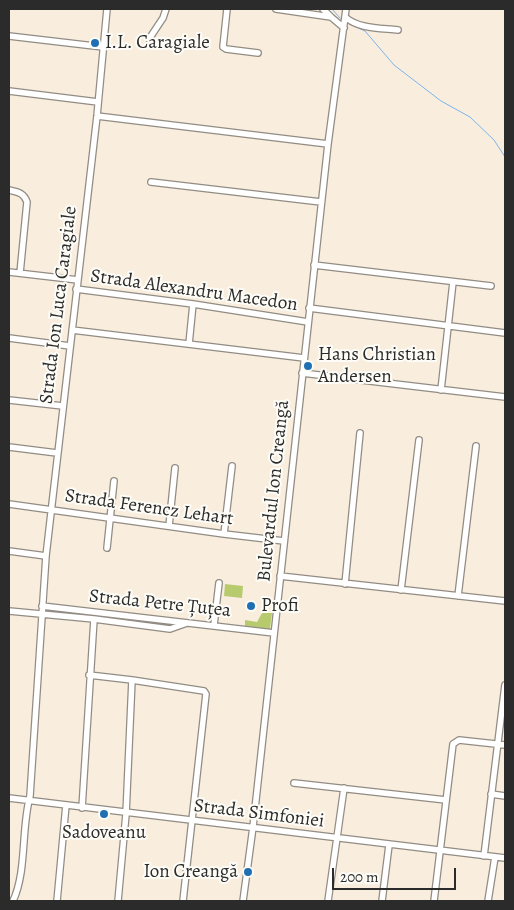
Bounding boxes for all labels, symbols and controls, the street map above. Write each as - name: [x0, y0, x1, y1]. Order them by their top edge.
- place label: I.L. Caragiale: [105, 32, 210, 54]
- marker: I.L. Caragiale: [89, 37, 101, 49]
- street label: Strada Ion Luca Caragiale: [36, 205, 82, 405]
- street label: Strada Alexandru Macedon: [89, 265, 299, 317]
- place label: Hans Christian Andersen: [318, 344, 436, 388]
- marker: Hans Christian Andersen: [302, 360, 314, 372]
- street label: Bulevardul Ion Creangă: [253, 399, 295, 583]
- street label: Strada Ferencz Lehart: [63, 485, 235, 531]
- street label: Strada Petre Țuțea: [88, 585, 232, 623]
- place label: Profi: [261, 595, 299, 617]
- marker: Profi: [245, 600, 257, 612]
- street label: Strada Simfoniei: [193, 795, 325, 833]
- marker: Sadoveanu: [98, 808, 110, 820]
- place label: Sadoveanu: [62, 822, 146, 844]
- scale bar: [334, 858, 458, 890]
- place label: Ion Creangă: [143, 861, 238, 883]
- marker: Ion Creangă: [242, 866, 254, 878]
- text: 200 m: [340, 867, 379, 887]

